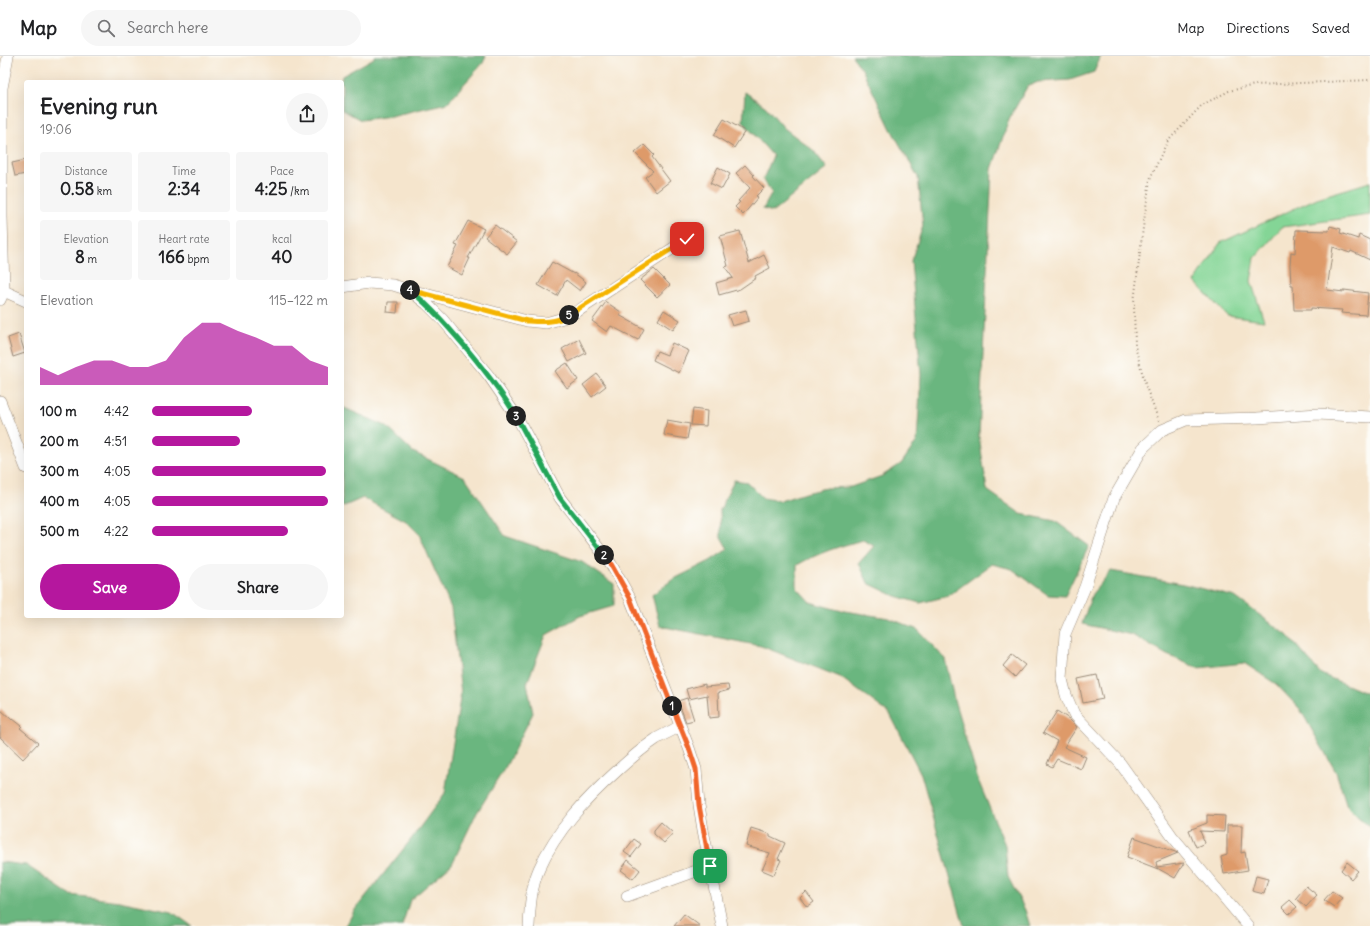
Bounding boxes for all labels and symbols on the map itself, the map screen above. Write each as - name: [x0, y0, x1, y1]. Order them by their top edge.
- pin: [670, 222, 704, 256]
- pin: 4: [400, 280, 420, 300]
- pin: 5: [559, 305, 579, 325]
- pin: 3: [506, 406, 526, 426]
- pin: 2: [594, 545, 614, 565]
- pin: 1: [662, 696, 682, 716]
- pin: [693, 849, 727, 883]

